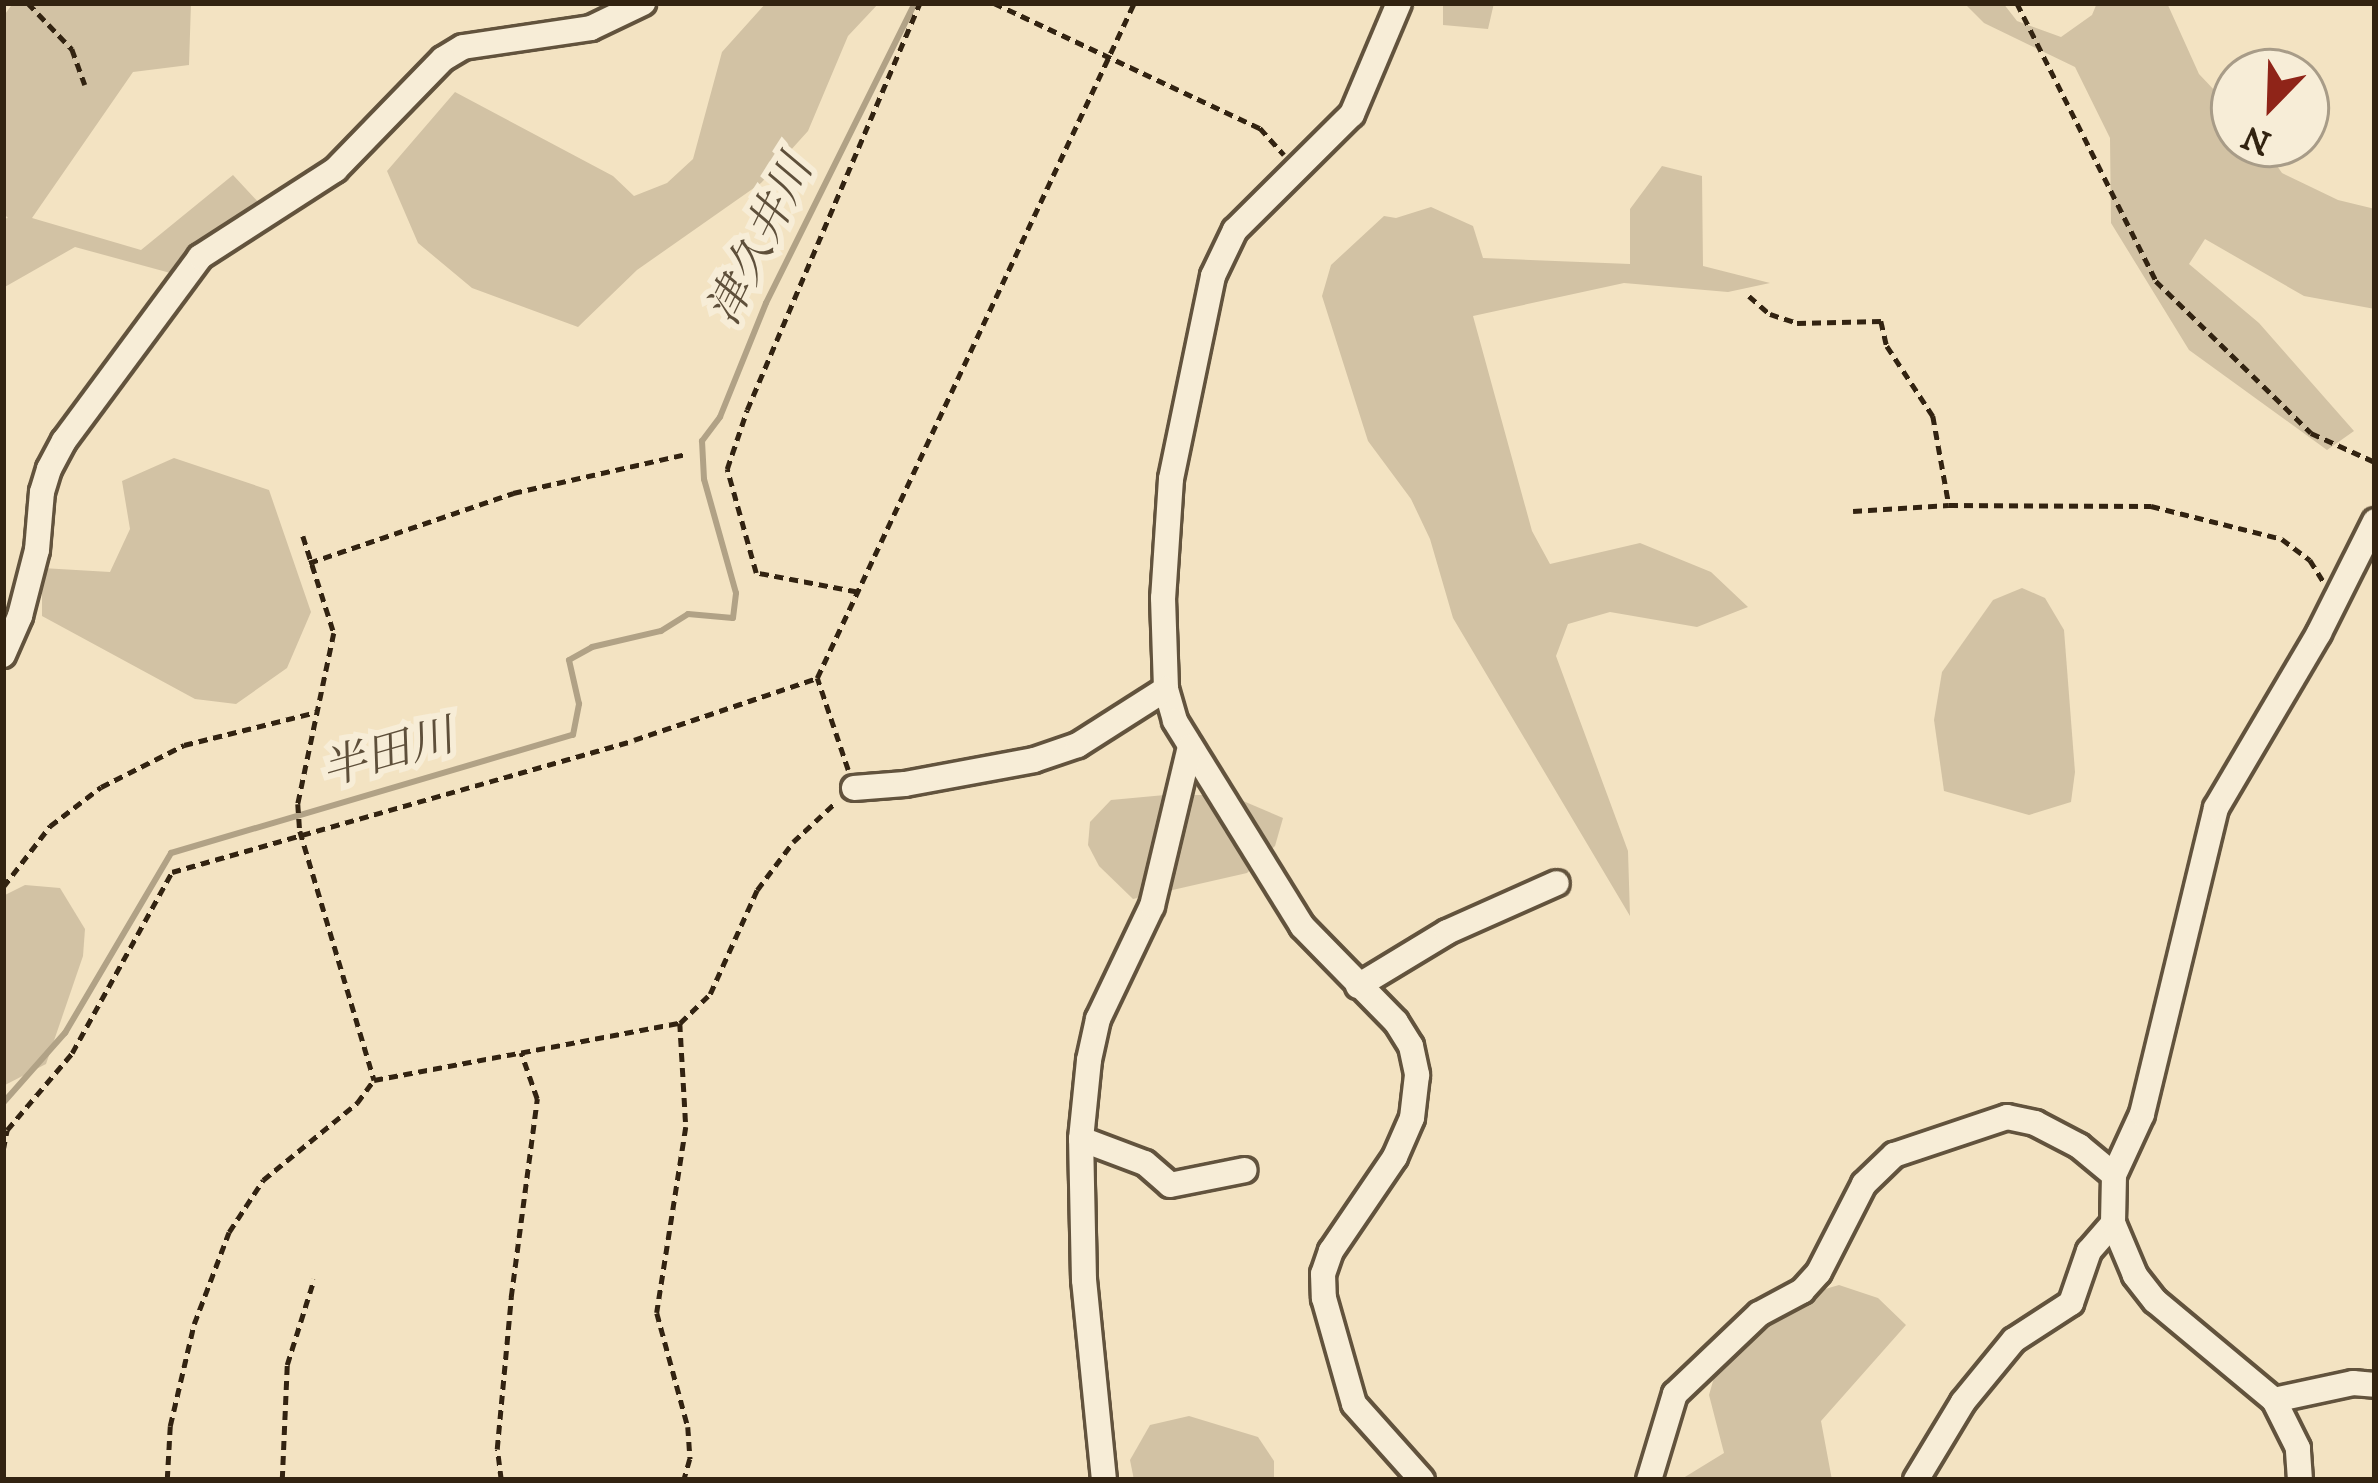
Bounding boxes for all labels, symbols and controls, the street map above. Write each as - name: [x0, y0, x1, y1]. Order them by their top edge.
- north arrow: [2210, 48, 2330, 168]
- text: N: [2236, 115, 2277, 163]
- water label: 津久井川: [698, 148, 826, 334]
- water label: 半田川: [316, 710, 460, 800]

